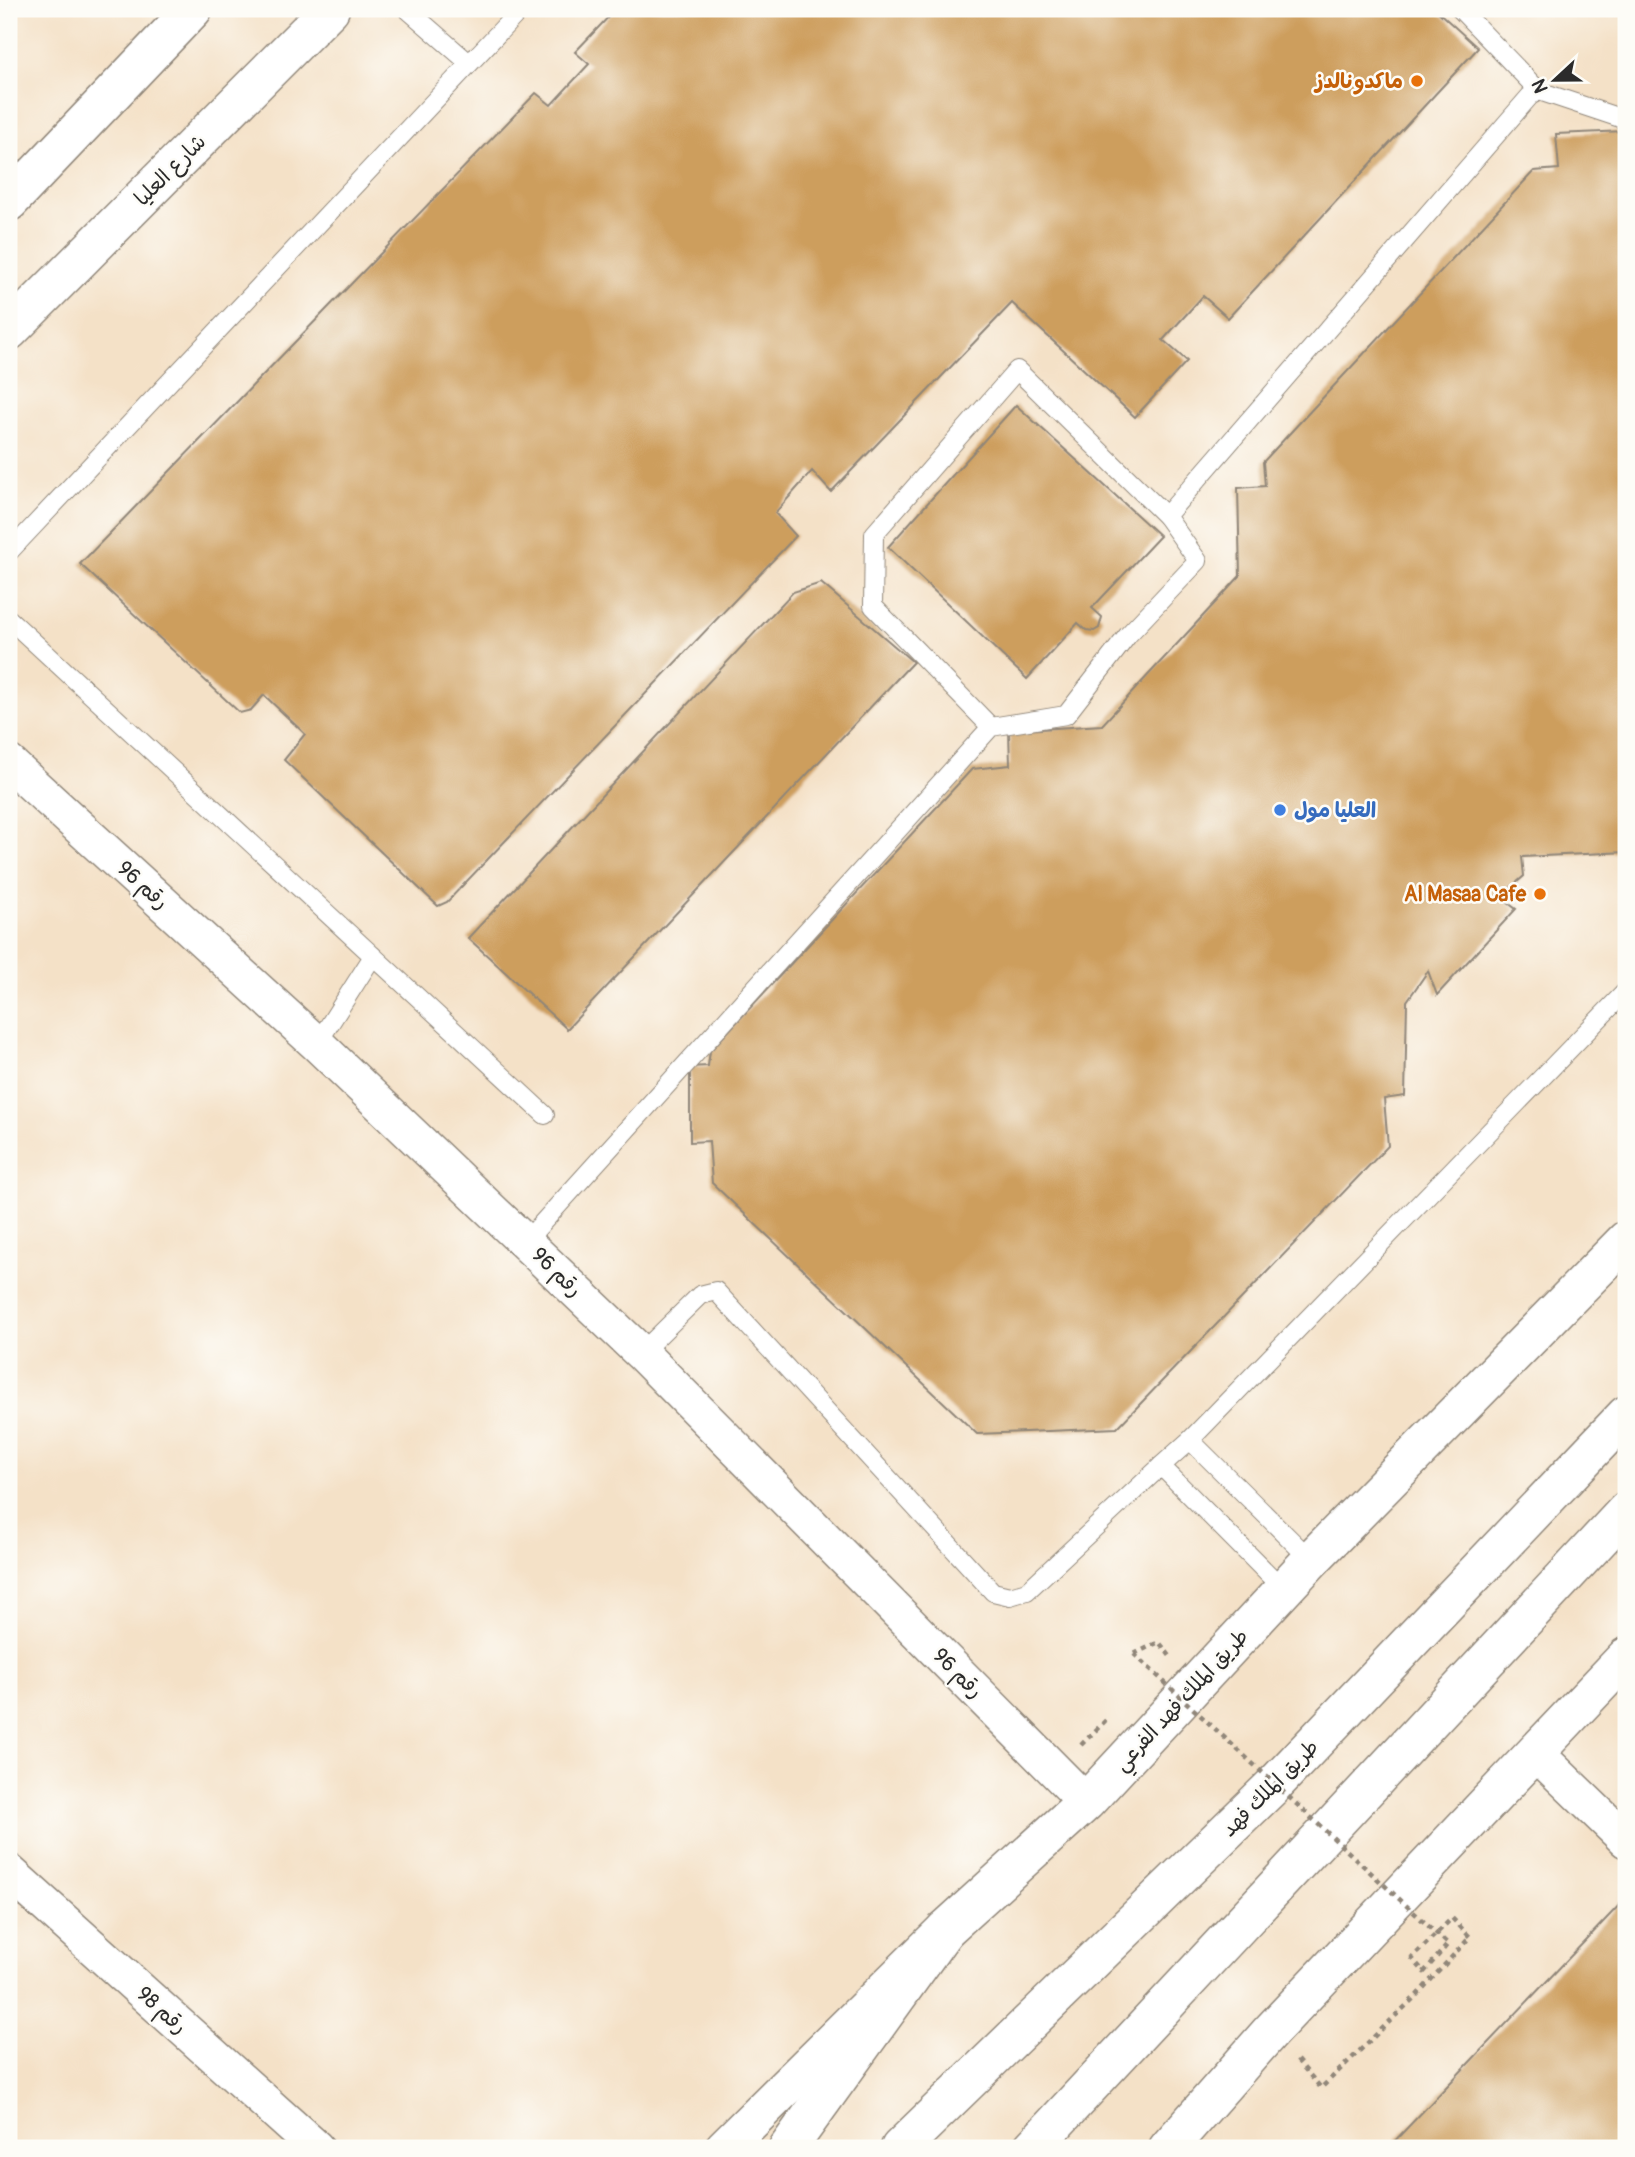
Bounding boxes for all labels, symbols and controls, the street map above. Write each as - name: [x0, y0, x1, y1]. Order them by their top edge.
- north arrow: [1520, 46, 1590, 116]
- place label: ماكدونالدز: [1313, 68, 1403, 95]
- marker: ماكدونالدز: [1409, 73, 1425, 89]
- text: N: [1527, 75, 1554, 96]
- street label: شارع العليا: [129, 129, 213, 213]
- place label: العليا مول: [1294, 797, 1376, 824]
- marker: العليا مول: [1272, 802, 1288, 818]
- street label: رقم 96: [110, 855, 174, 917]
- place label: Al Masaa Cafe: [1404, 881, 1527, 908]
- marker: Al Masaa Cafe: [1532, 886, 1548, 902]
- street label: رقم 96: [524, 1242, 588, 1304]
- street label: طريق الملك فهد الفرعي: [1108, 1623, 1258, 1781]
- street label: رقم 96: [925, 1642, 989, 1706]
- street label: طريق الملك فهد: [1216, 1734, 1325, 1843]
- street label: رقم 98: [129, 1981, 193, 2042]

